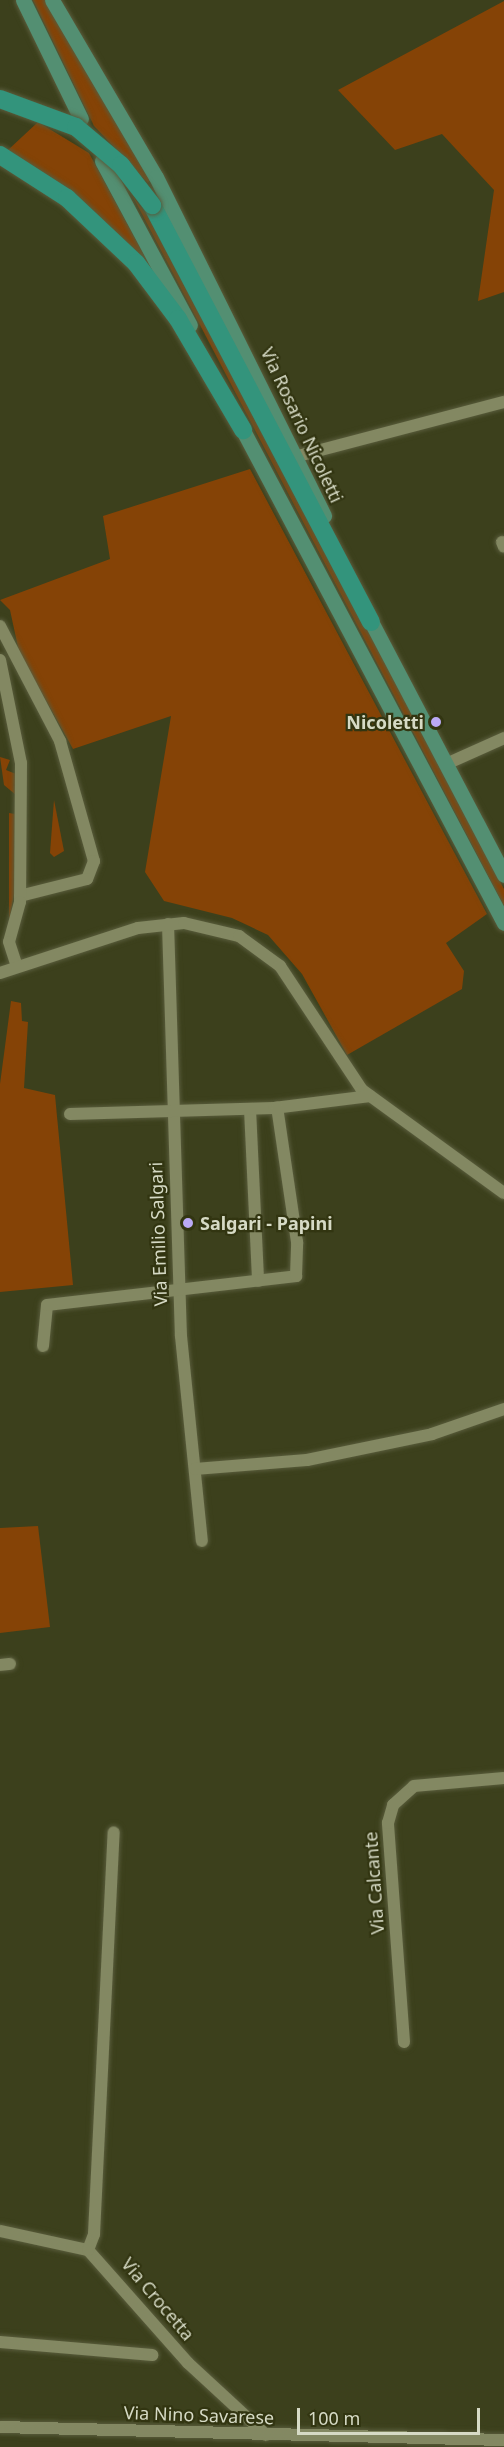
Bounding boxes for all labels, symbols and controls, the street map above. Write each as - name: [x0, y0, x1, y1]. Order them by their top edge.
- street label: Via Rosario Nicoletti: [257, 344, 347, 506]
- place label: Nicoletti: [346, 711, 424, 733]
- marker: Nicoletti: [429, 715, 443, 729]
- street label: Via Emilio Salgari: [145, 1161, 171, 1307]
- place label: Salgari - Papini: [200, 1212, 333, 1234]
- marker: Salgari - Papini: [181, 1216, 195, 1230]
- street label: Via Calcante: [360, 1831, 388, 1935]
- street label: Via Crocetta: [117, 2253, 199, 2345]
- scale bar: [300, 2396, 483, 2434]
- street label: Via Nino Savarese: [123, 2402, 275, 2428]
- text: 100 m: [308, 2406, 360, 2430]

